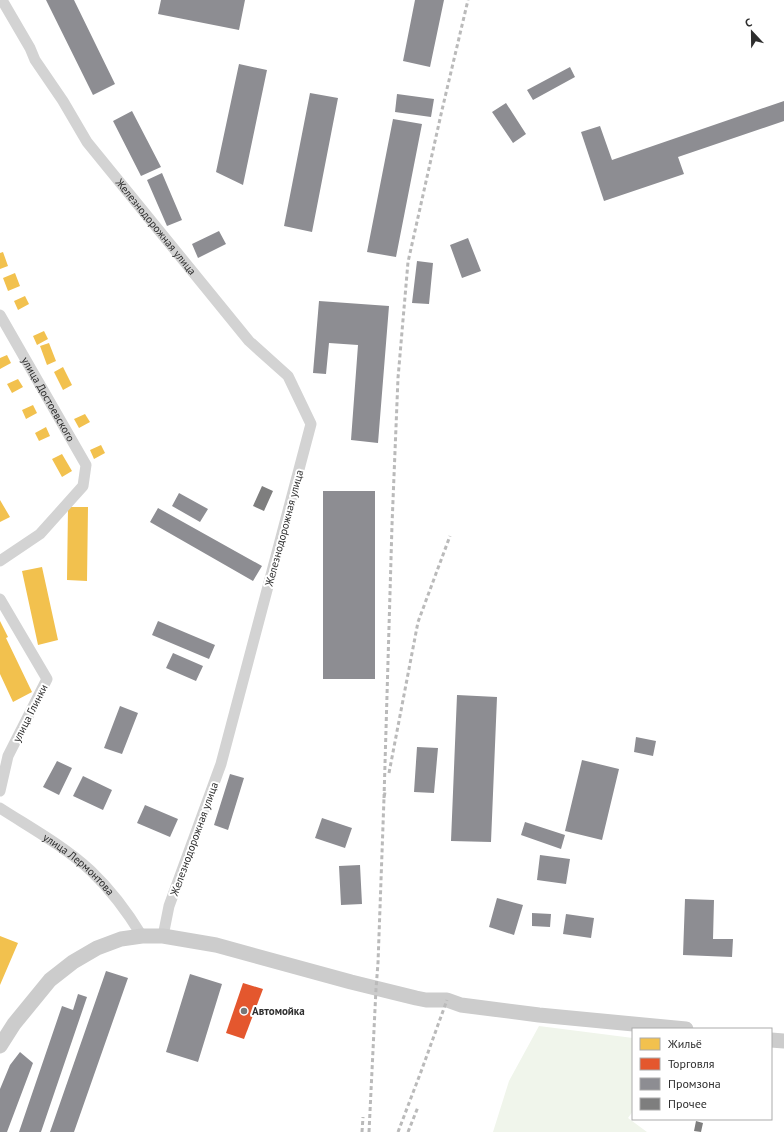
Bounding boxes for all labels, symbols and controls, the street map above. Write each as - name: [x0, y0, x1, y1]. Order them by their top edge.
- north arrow: [732, 12, 772, 52]
- text: С: [743, 15, 754, 30]
- street label: Железнодорожная улица: [112, 175, 199, 278]
- street label: улица Достоевского: [18, 354, 78, 444]
- street label: Железнодорожная улица: [261, 468, 306, 589]
- street label: улица Глинки: [9, 682, 51, 744]
- street label: Железнодорожная улица: [167, 780, 221, 899]
- street label: улица Лермонтова: [40, 830, 117, 898]
- place label: Автомойка: [252, 1004, 305, 1018]
- marker: Автомойка: [239, 1006, 249, 1016]
- legend: [632, 1028, 772, 1120]
- text: Жильё: [667, 1036, 702, 1051]
- text: Торговля: [668, 1056, 714, 1071]
- text: Промзона: [668, 1076, 721, 1091]
- text: Прочее: [668, 1096, 707, 1111]

